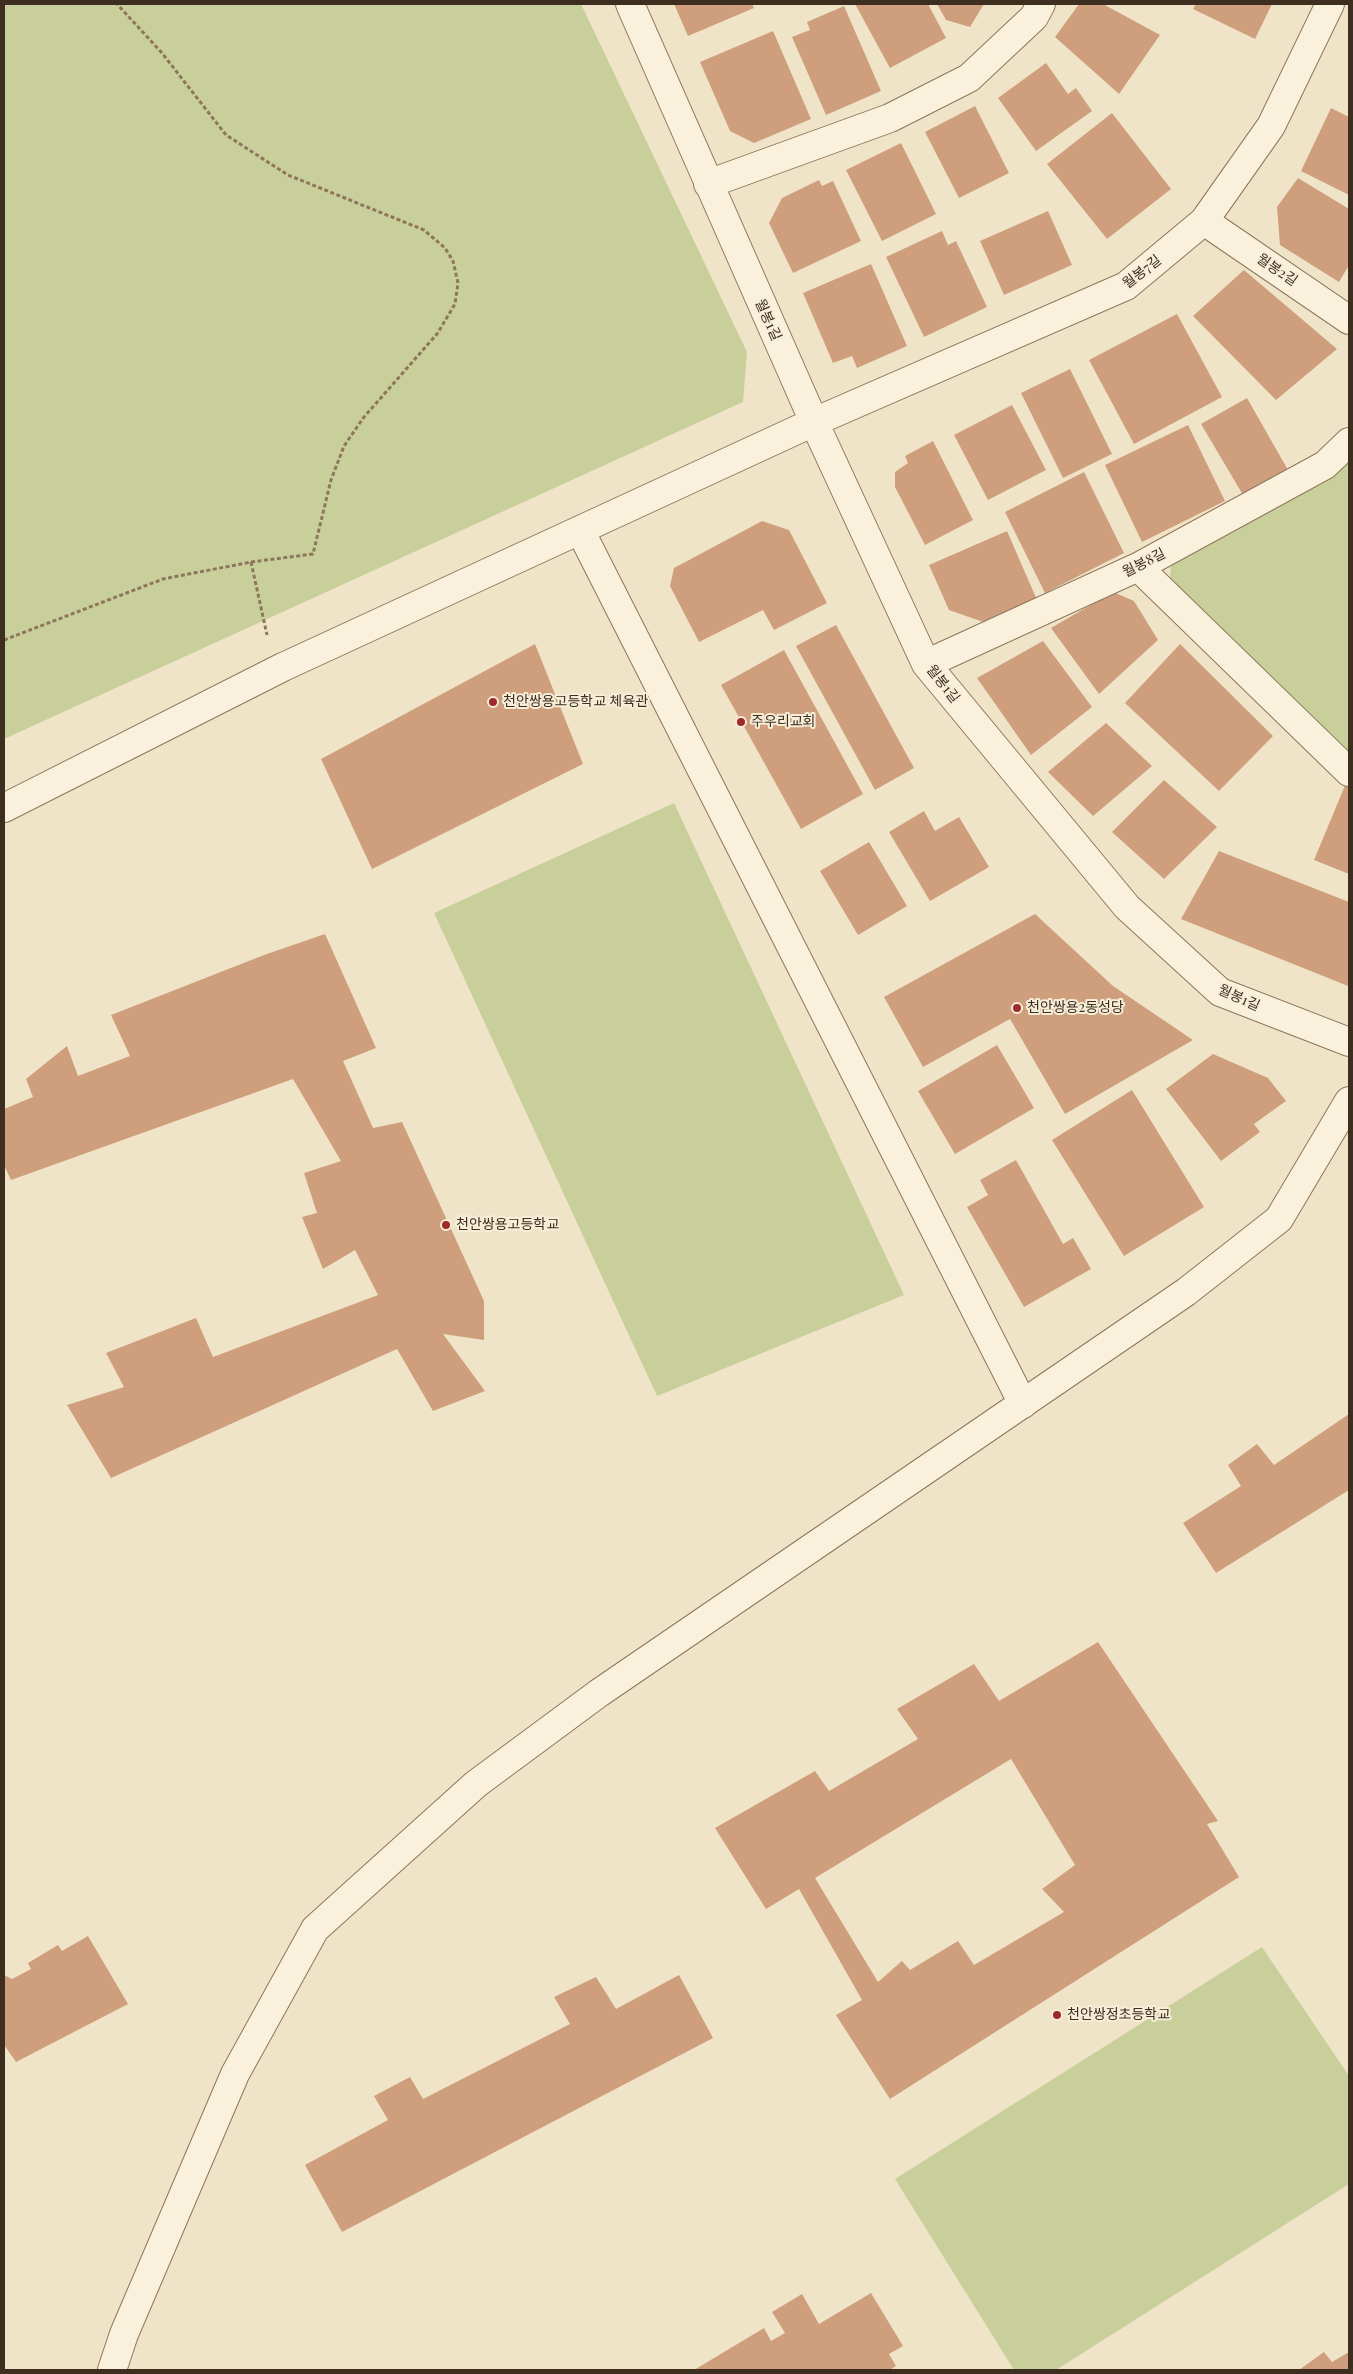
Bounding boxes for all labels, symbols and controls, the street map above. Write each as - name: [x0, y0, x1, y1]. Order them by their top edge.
- street label: 월봉2길: [1254, 250, 1300, 290]
- street label: 월봉7길: [1119, 252, 1165, 292]
- street label: 월봉1길: [751, 297, 785, 343]
- street label: 월봉8길: [1120, 545, 1168, 581]
- street label: 월봉1길: [923, 662, 963, 706]
- place label: 천안쌍용고등학교 체육관: [503, 694, 648, 710]
- marker: 천안쌍용고등학교 체육관: [487, 696, 499, 708]
- place label: 주우리교회: [751, 714, 815, 730]
- marker: 주우리교회: [735, 716, 747, 728]
- street label: 월봉1길: [1216, 981, 1262, 1015]
- place label: 천안쌍용2동성당: [1027, 1000, 1124, 1016]
- marker: 천안쌍용2동성당: [1011, 1002, 1023, 1014]
- place label: 천안쌍용고등학교: [456, 1217, 559, 1233]
- marker: 천안쌍용고등학교: [440, 1219, 452, 1231]
- place label: 천안쌍정초등학교: [1067, 2007, 1170, 2023]
- marker: 천안쌍정초등학교: [1051, 2009, 1063, 2021]

